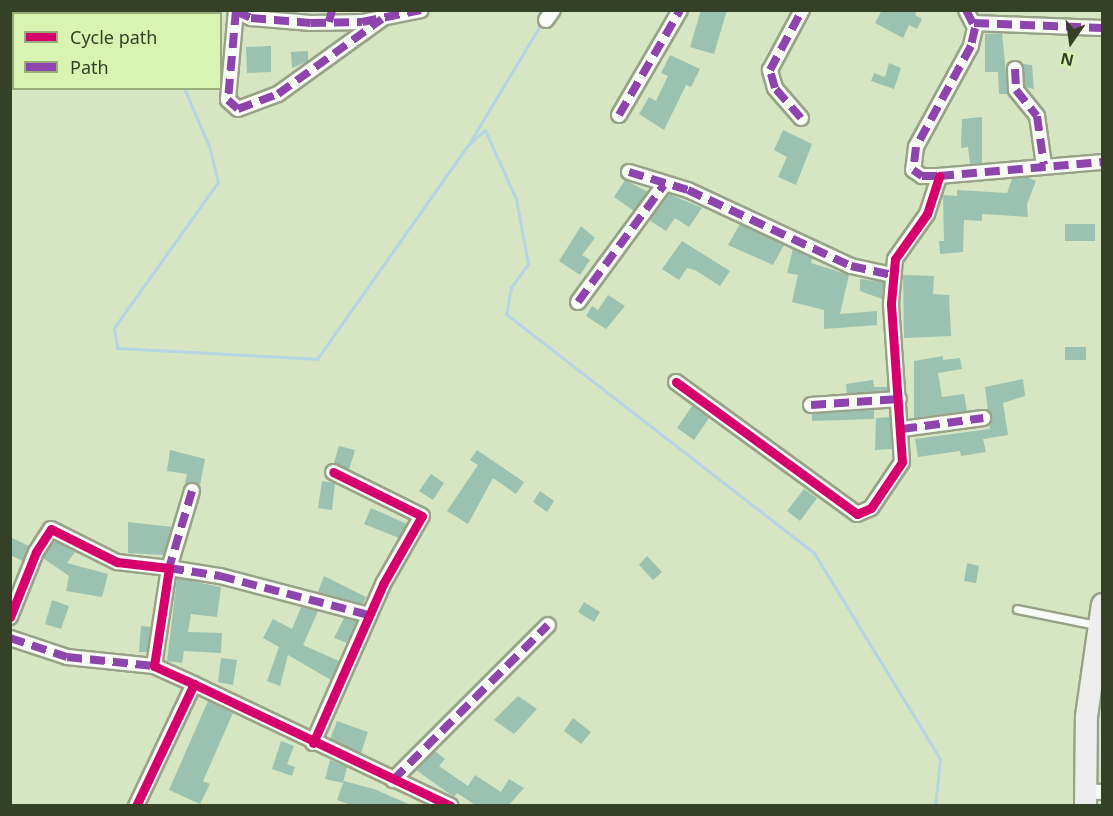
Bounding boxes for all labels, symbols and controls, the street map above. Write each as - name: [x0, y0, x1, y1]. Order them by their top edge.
- legend: [12, 12, 222, 90]
- north arrow: [1041, 12, 1101, 72]
- text: Cycle path: [70, 25, 157, 49]
- text: N: [1058, 47, 1076, 72]
- text: Path: [70, 55, 109, 79]

